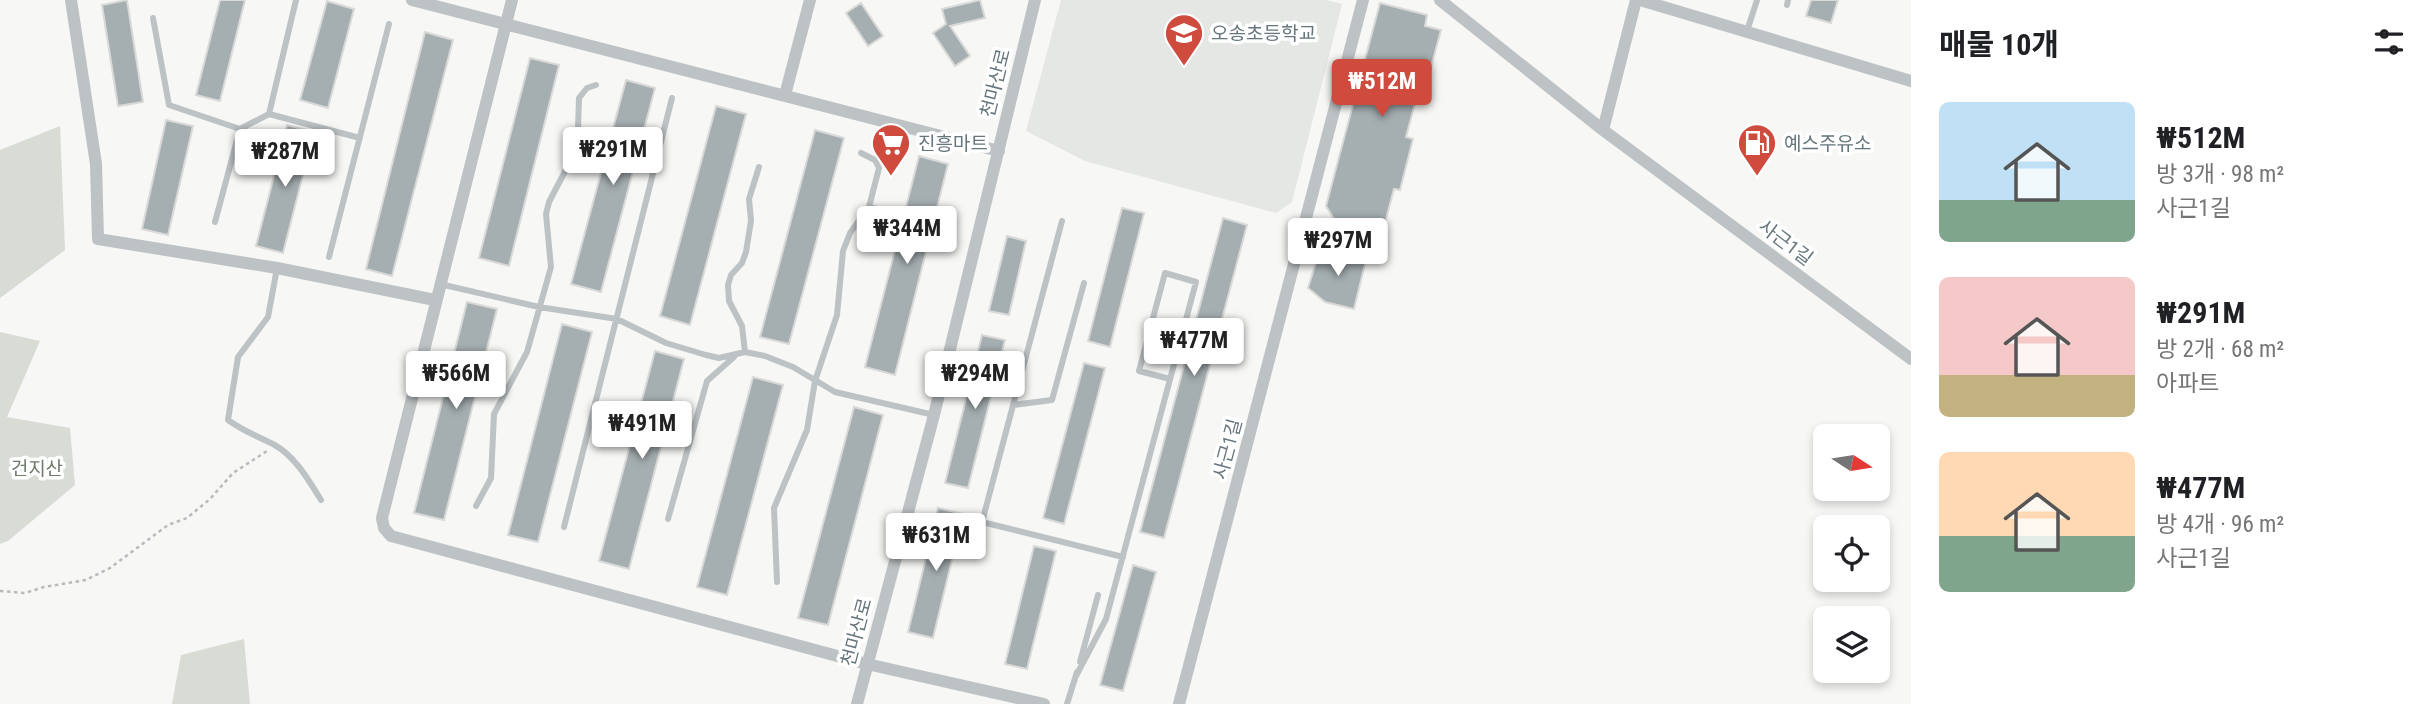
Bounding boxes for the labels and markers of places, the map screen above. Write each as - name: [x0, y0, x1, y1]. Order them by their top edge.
- school or university icon: 오송초등학교: [1163, 12, 1205, 67]
- place label: 오송초등학교: [1211, 22, 1316, 45]
- pin: ₩512M: [1333, 60, 1431, 119]
- supermarket icon: 진흥마트: [870, 122, 912, 177]
- fuel station icon: 예스주유소: [1736, 122, 1778, 177]
- pin: ₩291M: [564, 128, 662, 187]
- pin: ₩287M: [236, 130, 334, 189]
- place label: 진흥마트: [918, 132, 988, 155]
- place label: 예스주유소: [1784, 132, 1871, 155]
- pin: ₩344M: [858, 206, 956, 266]
- pin: ₩297M: [1289, 218, 1387, 278]
- pin: ₩477M: [1145, 318, 1243, 378]
- pin: ₩566M: [407, 352, 505, 411]
- pin: ₩294M: [926, 352, 1024, 411]
- pin: ₩491M: [593, 402, 691, 461]
- pin: ₩631M: [887, 514, 985, 573]

